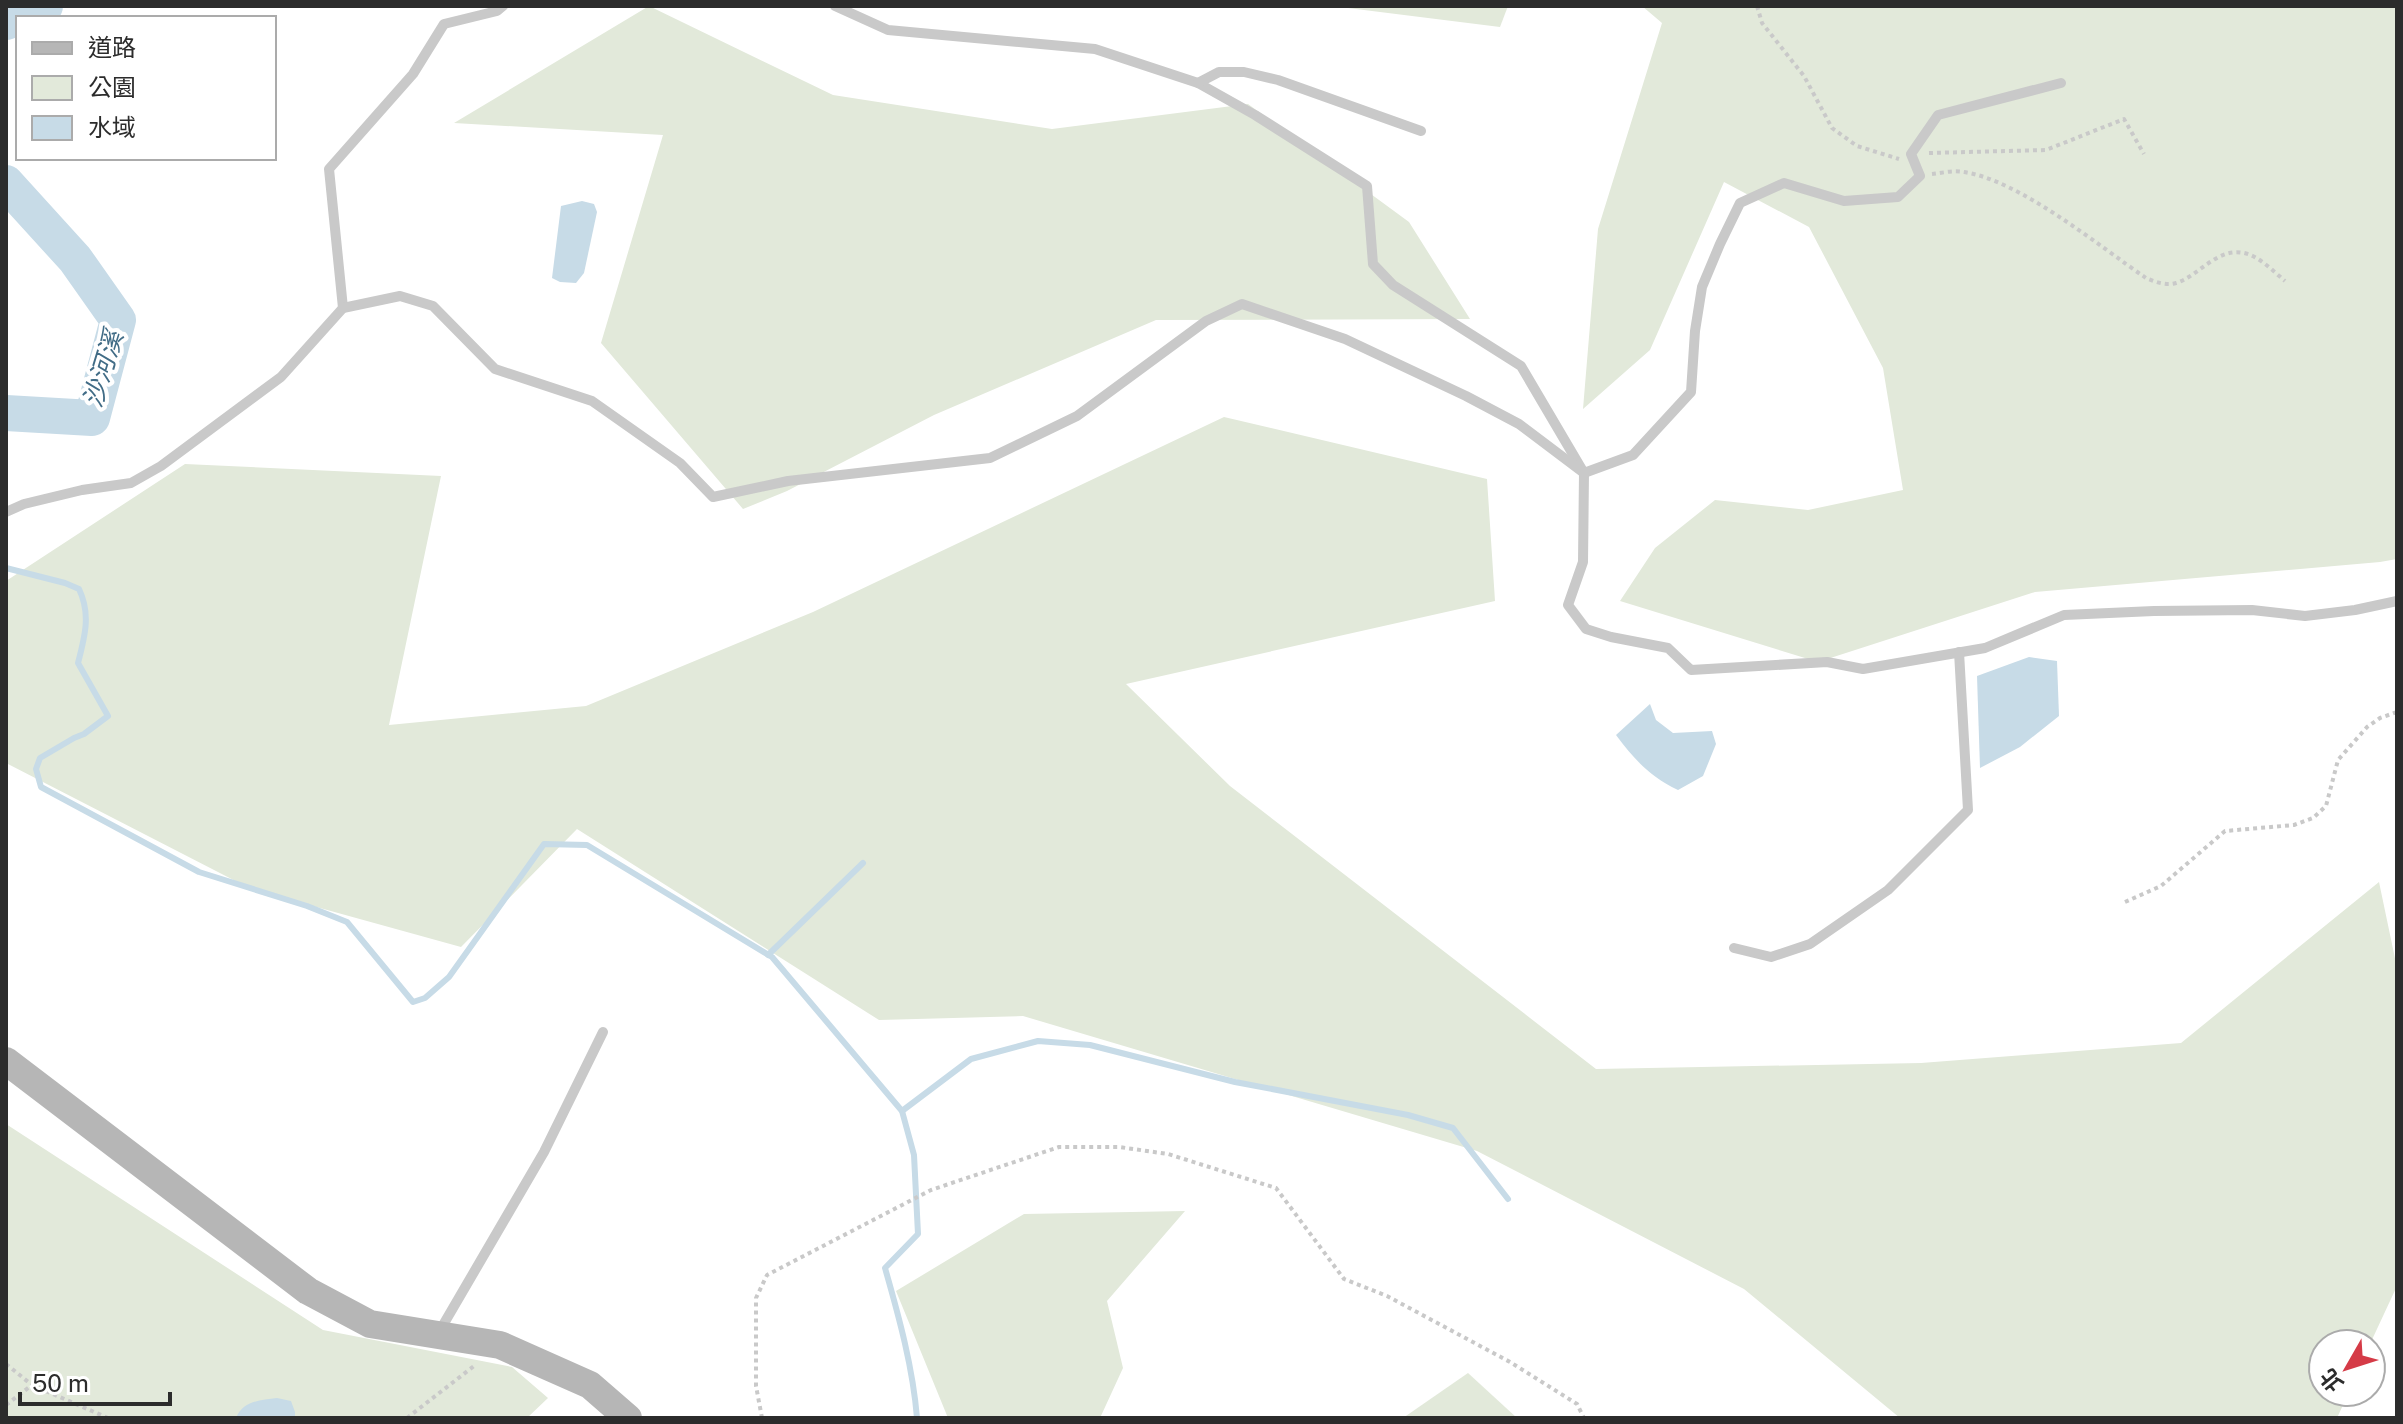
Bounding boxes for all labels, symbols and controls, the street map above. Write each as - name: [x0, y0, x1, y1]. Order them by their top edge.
- legend: [16, 16, 276, 160]
- text: 道路: [88, 33, 136, 61]
- text: 公園: [88, 73, 136, 101]
- text: 水域: [88, 113, 136, 141]
- water label: 沙河溪: [76, 323, 130, 411]
- north arrow: [2307, 1328, 2387, 1408]
- scale bar: [20, 1356, 170, 1406]
- text: 北: [2314, 1364, 2348, 1397]
- text: 50 m: [32, 1369, 89, 1397]

